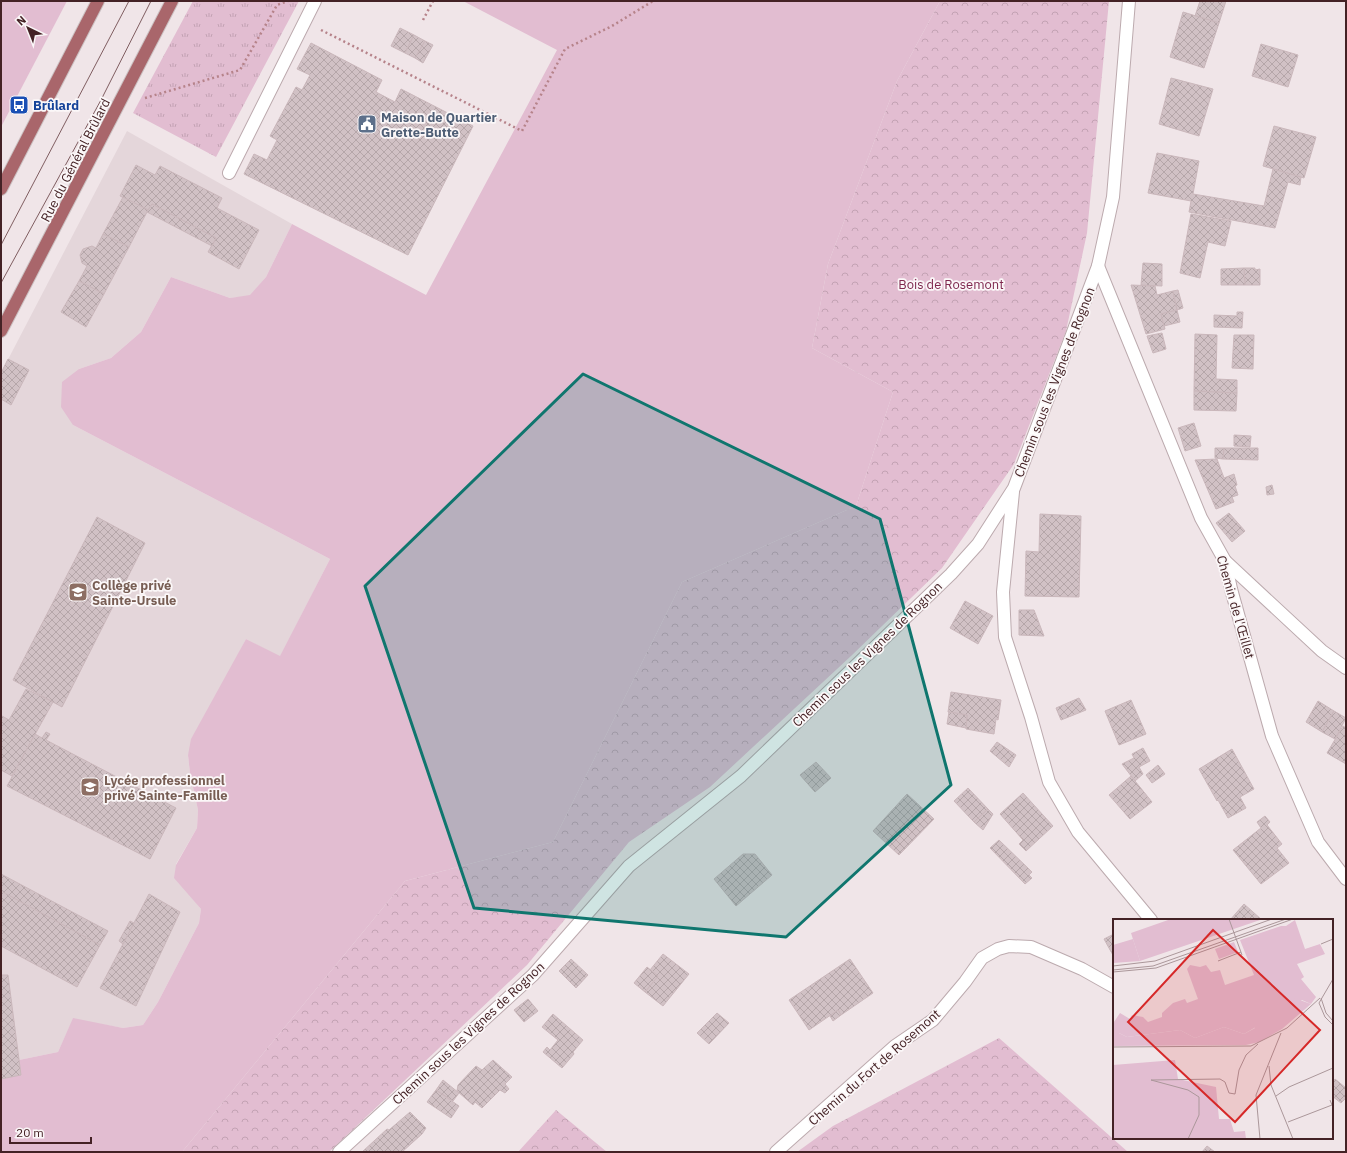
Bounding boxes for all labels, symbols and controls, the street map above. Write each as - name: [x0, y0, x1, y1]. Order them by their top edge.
- north arrow: [8, 8, 48, 48]
- text: N: [13, 13, 29, 29]
- bus stop icon: Brûlard: [8, 94, 30, 116]
- street label: Rue du Général Brûlard: [37, 96, 114, 225]
- place label: Brûlard: [33, 97, 79, 114]
- place label: Maison de Quartier Grette-Butte: [381, 109, 497, 141]
- public building icon: Maison de Quartier Grette-Butte: [356, 113, 378, 135]
- park label: Bois de Rosemont: [898, 276, 1004, 293]
- street label: Chemin sous les Vignes de Rognon: [1010, 285, 1099, 480]
- street label: Chemin de l'Œillet: [1213, 554, 1258, 661]
- place label: Collège privé Sainte-Ursule: [92, 577, 176, 609]
- street label: Chemin sous les Vignes de Rognon: [789, 578, 946, 731]
- school or university icon: Collège privé Sainte-Ursule: [67, 581, 89, 603]
- place label: Lycée professionnel privé Sainte-Famille: [104, 772, 228, 804]
- school or university icon: Lycée professionnel privé Sainte-Famille: [79, 776, 101, 798]
- inset map: [1113, 919, 1333, 1139]
- street label: Chemin sous les Vignes de Rognon: [389, 958, 548, 1109]
- street label: Chemin du Fort de Rosemont: [805, 1005, 944, 1129]
- scale bar: [10, 1119, 91, 1145]
- text: 20 m: [16, 1125, 44, 1140]

